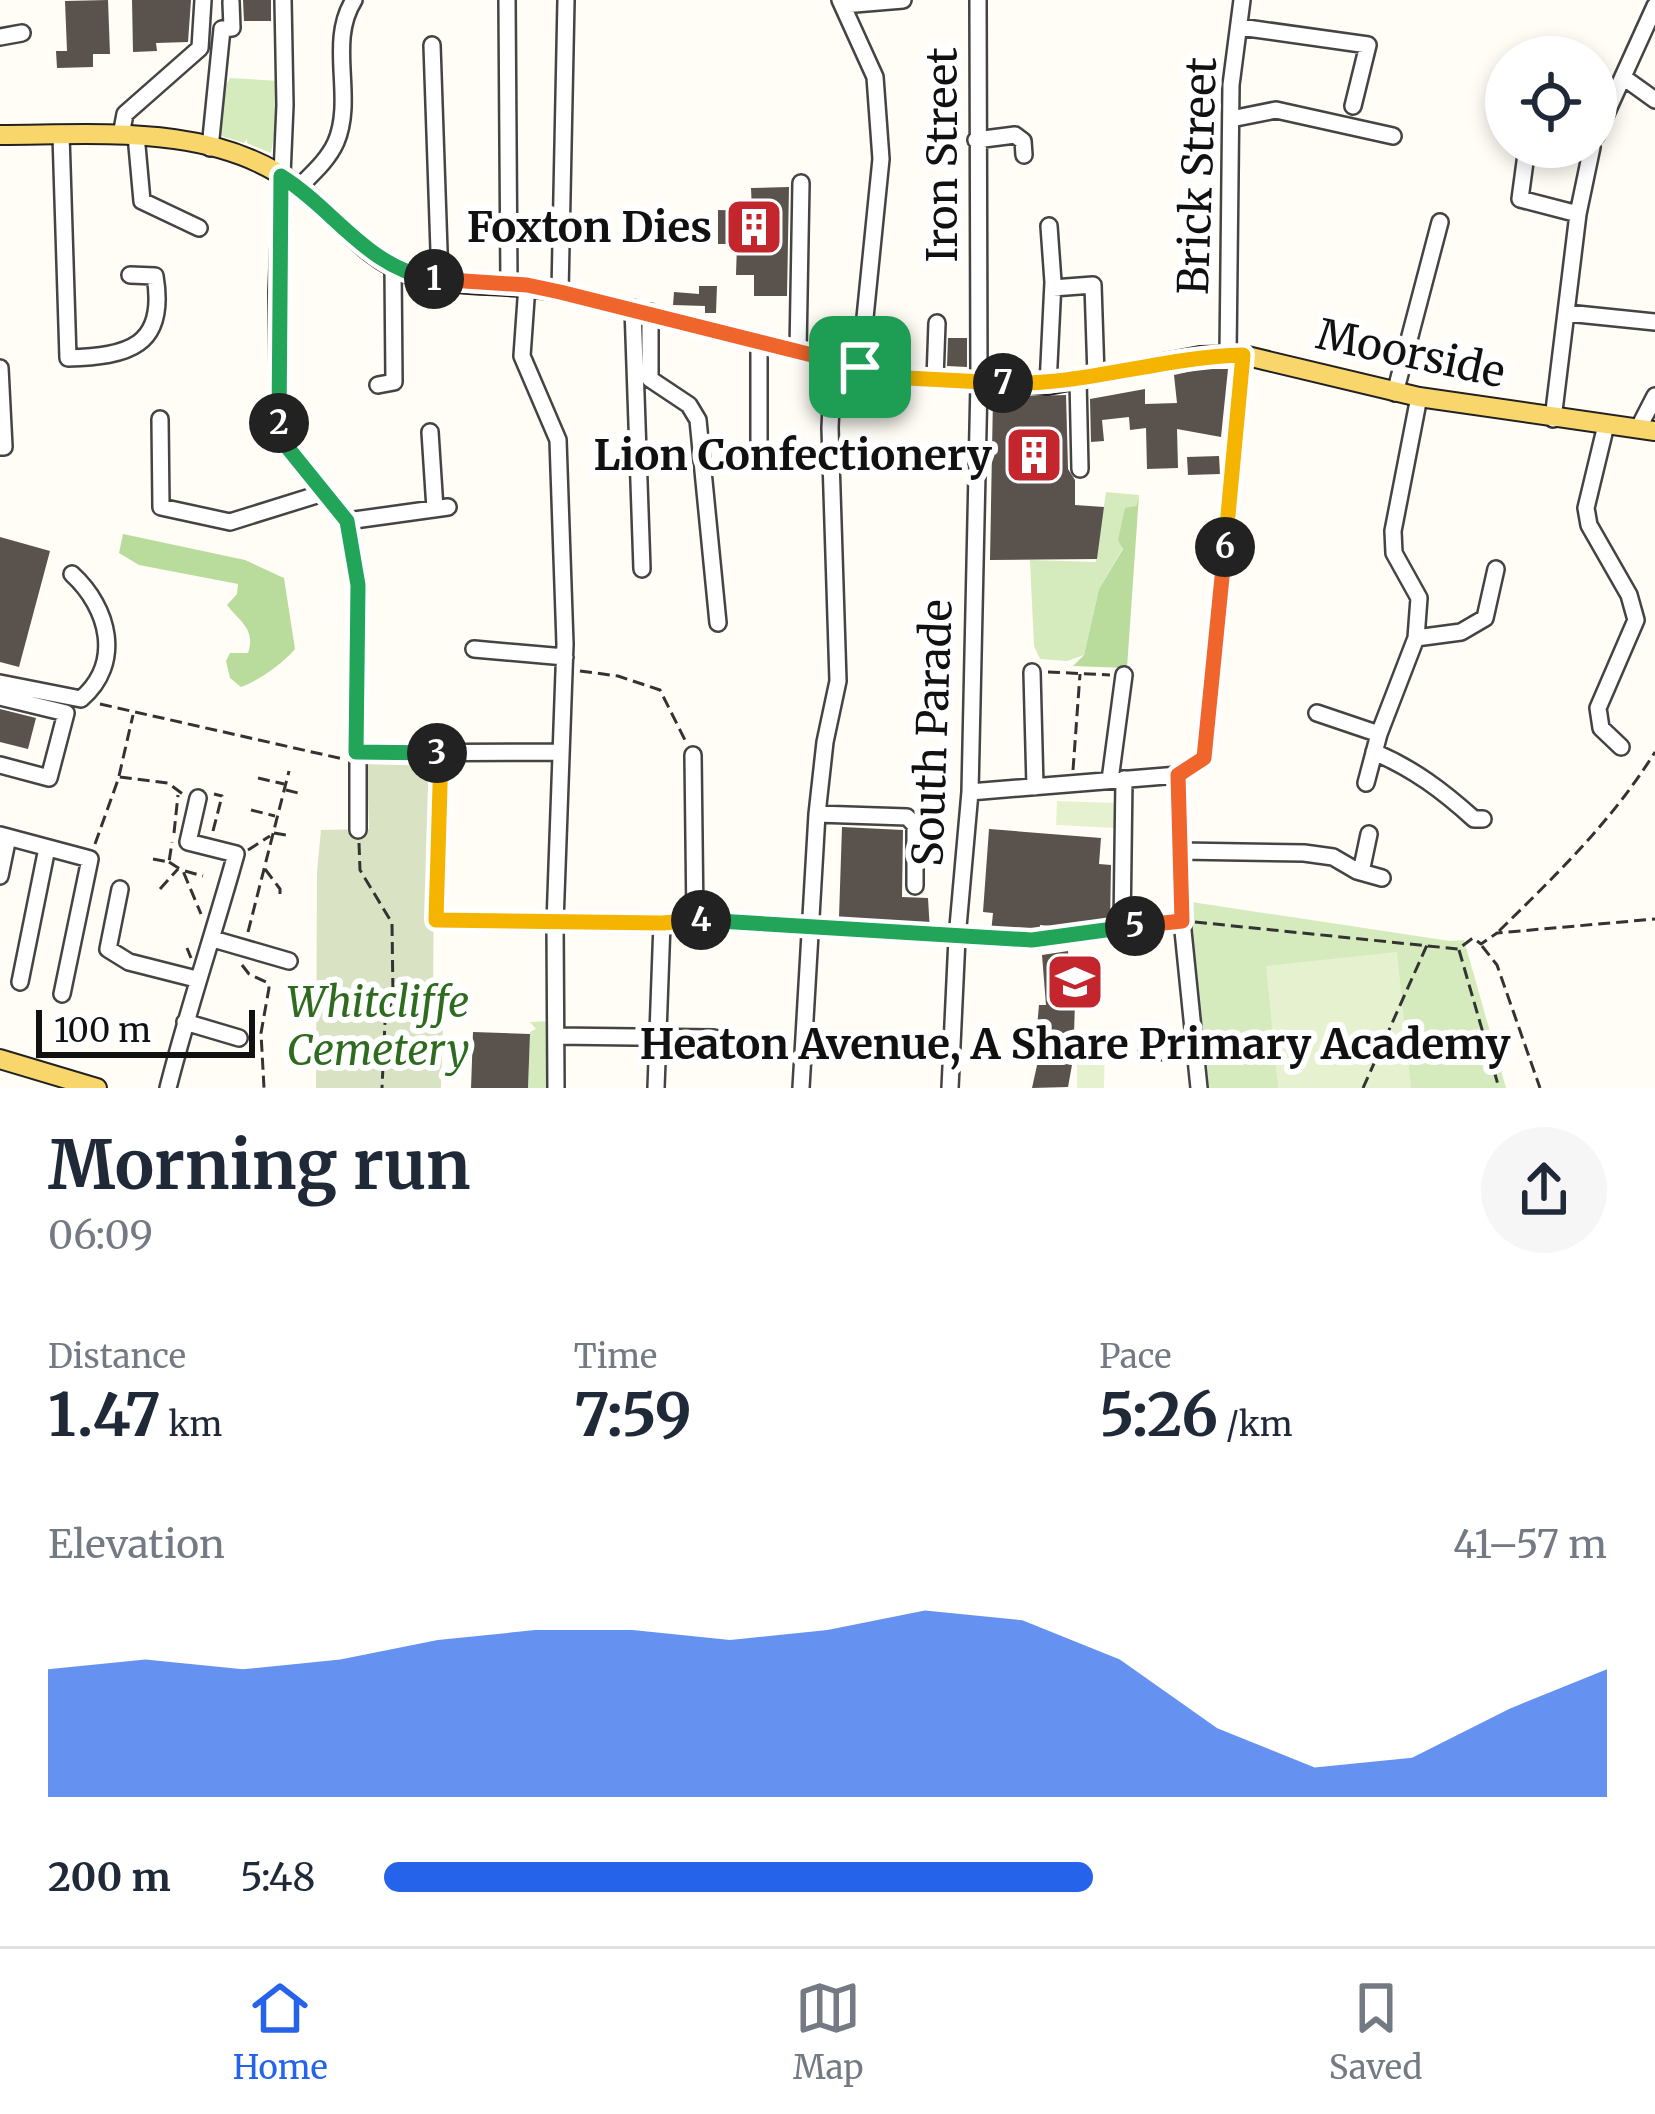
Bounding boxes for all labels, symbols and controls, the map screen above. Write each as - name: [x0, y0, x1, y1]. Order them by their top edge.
- map controls: [1485, 36, 1617, 168]
- button: locate: [1485, 36, 1617, 168]
- street label: Iron Street: [916, 47, 968, 263]
- street label: Brick Street: [1167, 56, 1227, 296]
- building icon: Foxton Dies: [723, 196, 785, 258]
- place label: Foxton Dies: [467, 201, 712, 253]
- pin: 1: [404, 249, 464, 309]
- text: 1: [426, 258, 442, 299]
- street label: Moorside: [1312, 308, 1510, 398]
- pin: [809, 316, 911, 418]
- icon: arrive: [827, 334, 893, 400]
- pin: 7: [973, 353, 1033, 413]
- text: 7: [993, 362, 1013, 403]
- pin: 2: [249, 393, 309, 453]
- text: 2: [269, 402, 289, 443]
- building icon: Lion Confectionery: [1003, 424, 1065, 486]
- place label: Lion Confectionery: [594, 429, 992, 481]
- pin: 6: [1195, 517, 1255, 577]
- text: 6: [1215, 526, 1235, 567]
- street label: South Parade: [901, 599, 963, 867]
- pin: 3: [407, 723, 467, 783]
- text: 3: [428, 732, 446, 773]
- pin: 4: [671, 890, 731, 950]
- pin: 5: [1105, 896, 1165, 956]
- text: 4: [691, 899, 711, 940]
- text: 5: [1125, 905, 1145, 946]
- school or university icon: Heaton Avenue, A Share Primary Academy: [1044, 951, 1106, 1013]
- park label: Whitcliffe Cemetery: [286, 976, 470, 1076]
- scale bar: [36, 1004, 255, 1057]
- text: 100 m: [54, 1010, 151, 1051]
- place label: Heaton Avenue, A Share Primary Academy: [640, 1018, 1510, 1070]
- text: Morning run: [48, 1124, 471, 1207]
- button: share: [1481, 1127, 1607, 1253]
- text: 06:09: [48, 1211, 153, 1260]
- text: Distance: [48, 1336, 186, 1377]
- text: Time: [574, 1336, 657, 1377]
- text: Pace: [1099, 1336, 1172, 1377]
- text: 1.47: [48, 1377, 161, 1452]
- text: 7:59: [574, 1377, 692, 1452]
- text: 5:26: [1099, 1377, 1218, 1452]
- text: km: [161, 1404, 222, 1445]
- text: /km: [1218, 1404, 1293, 1445]
- text: Elevation: [48, 1520, 225, 1569]
- text: 41–57 m: [1453, 1520, 1607, 1569]
- text: 200 m: [48, 1853, 171, 1902]
- text: 5:48: [240, 1853, 316, 1902]
- tab: Home: [233, 1975, 328, 2088]
- tab: Map: [793, 1975, 863, 2088]
- tab: Saved: [1329, 1975, 1422, 2088]

